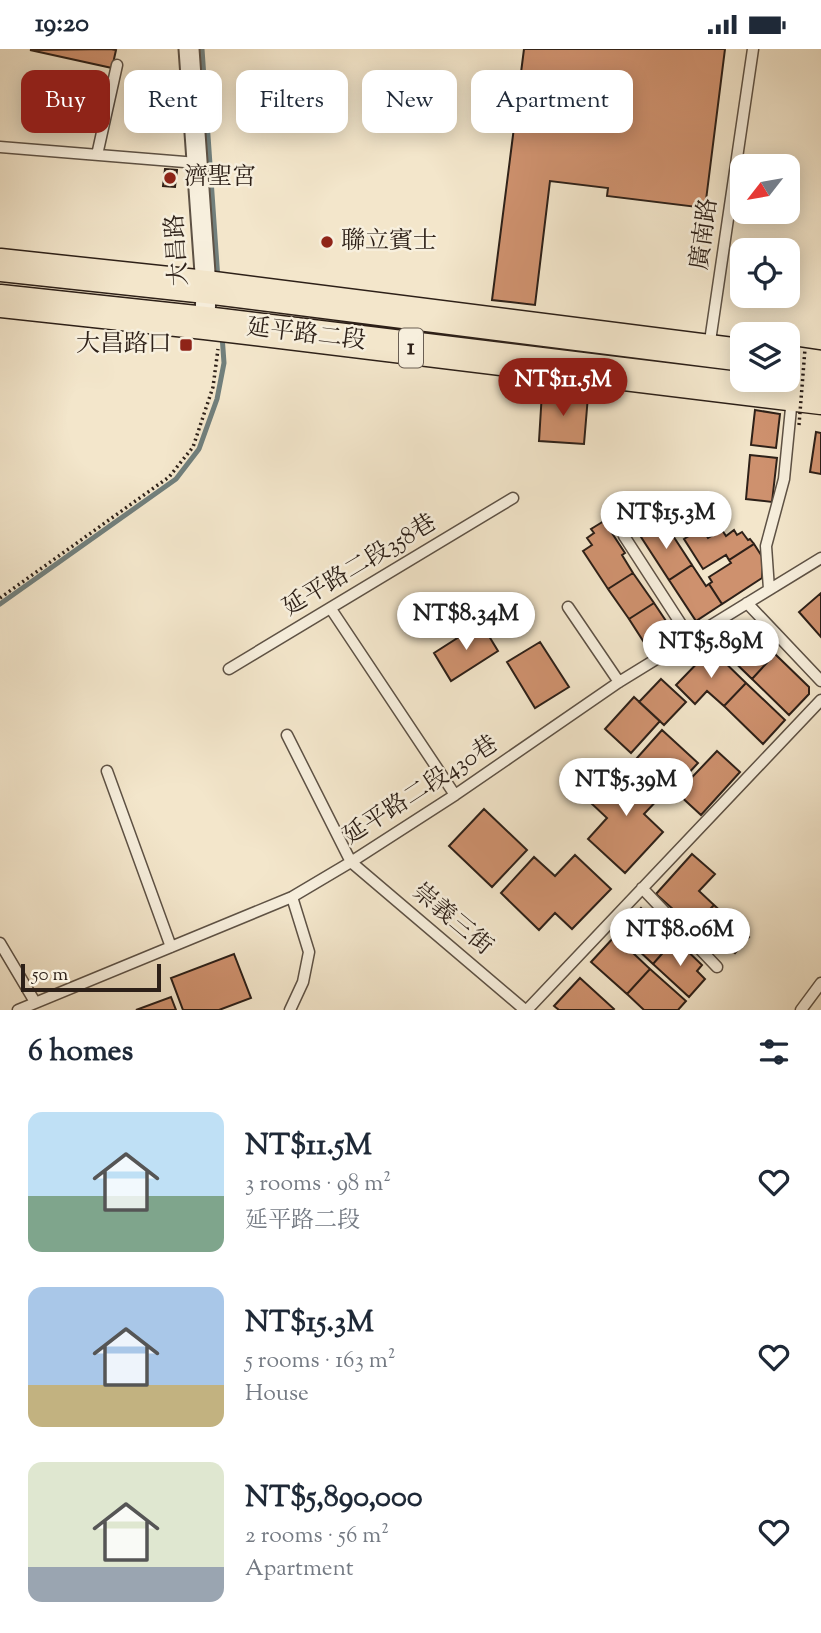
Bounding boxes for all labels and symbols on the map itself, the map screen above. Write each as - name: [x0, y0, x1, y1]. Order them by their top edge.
- north arrow: [730, 154, 800, 224]
- place label: 濟聖宮: [184, 161, 256, 195]
- marker: 濟聖宮: [162, 170, 178, 186]
- street label: 廣南路: [683, 196, 727, 272]
- street label: 大昌路: [159, 213, 197, 287]
- place label: 聯立賓士: [341, 225, 437, 259]
- marker: 聯立賓士: [319, 234, 335, 250]
- street label: 延平路二段: [244, 311, 368, 359]
- place label: 大昌路口: [76, 328, 172, 362]
- road number: 1: [399, 329, 423, 367]
- marker: 大昌路口: [178, 337, 194, 353]
- pin: NT$11.5M: [491, 359, 635, 418]
- pin: NT$15.3M: [594, 491, 738, 551]
- street label: 延平路二段358巷: [277, 507, 443, 625]
- pin: NT$8.34M: [394, 593, 538, 652]
- pin: NT$5.89M: [639, 621, 783, 680]
- street label: 延平路二段430巷: [337, 728, 505, 854]
- pin: NT$5.39M: [554, 759, 698, 818]
- street label: 崇義三街: [404, 876, 500, 964]
- pin: NT$8.06M: [608, 909, 752, 968]
- scale bar: [21, 961, 161, 993]

